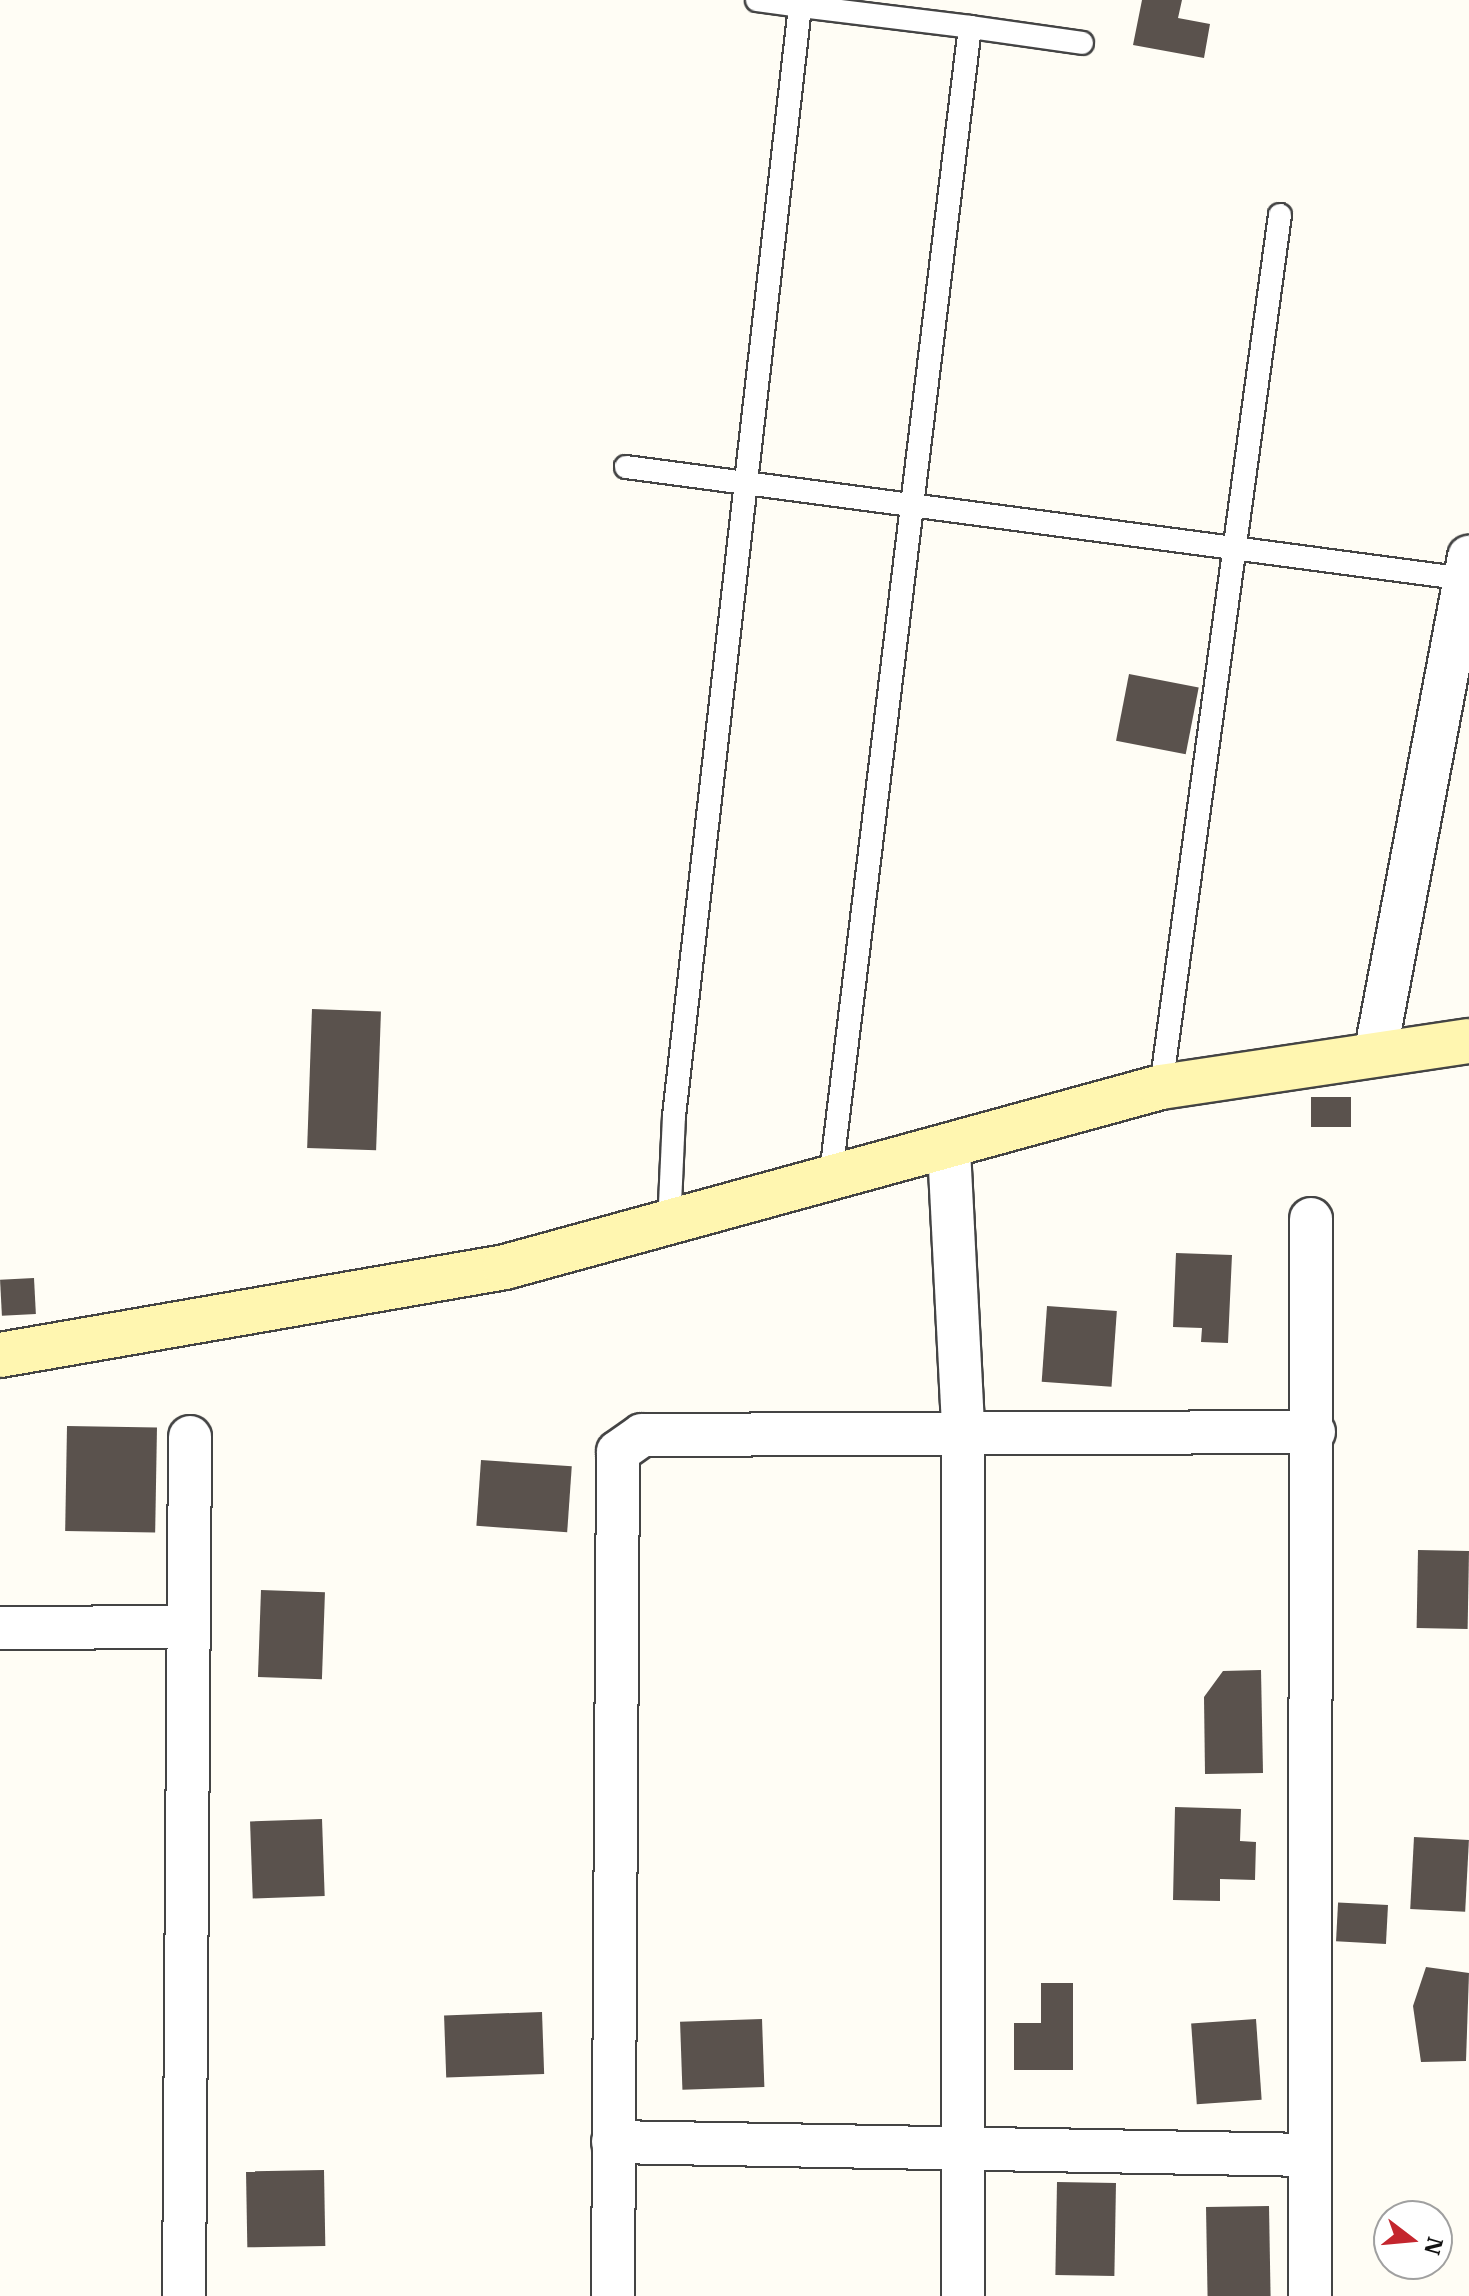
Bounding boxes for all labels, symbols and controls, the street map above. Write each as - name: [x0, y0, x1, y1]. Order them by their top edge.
- north arrow: [1373, 2200, 1453, 2280]
- text: N: [1418, 2234, 1451, 2259]

